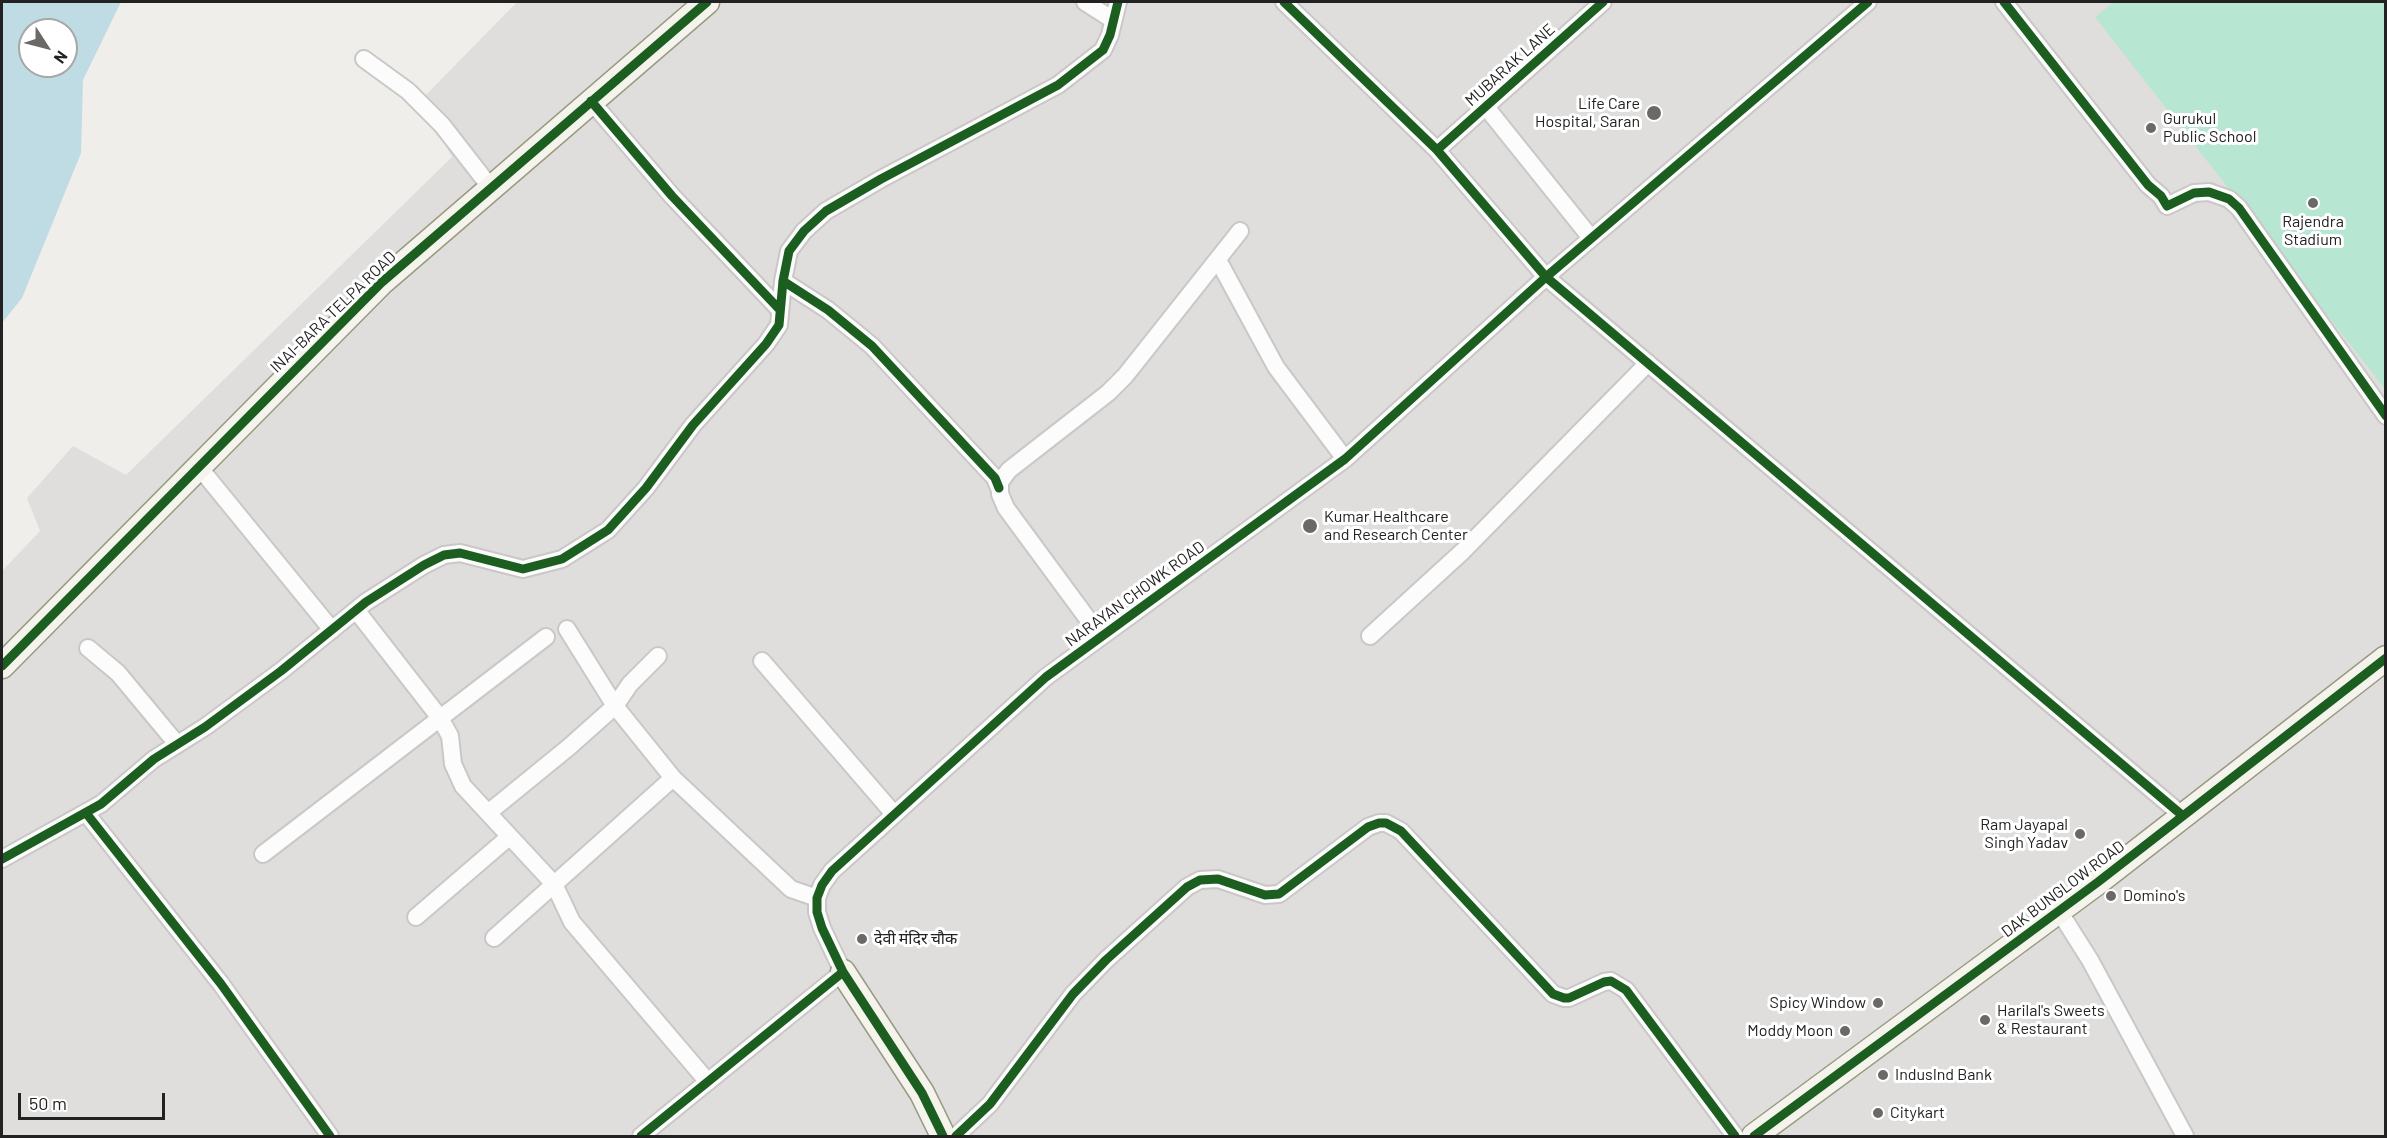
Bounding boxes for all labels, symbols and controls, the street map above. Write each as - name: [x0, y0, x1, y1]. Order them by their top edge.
- north arrow: [18, 18, 78, 78]
- street label: MUBARAK LANE: [1461, 20, 1559, 110]
- text: N: [51, 48, 72, 68]
- place label: Life Care Hospital, Saran: [1535, 94, 1640, 132]
- marker: Life Care Hospital, Saran: [1645, 104, 1663, 122]
- place label: Gurukul Public School: [2163, 109, 2256, 147]
- marker: Gurukul Public School: [2144, 121, 2158, 135]
- marker: Rajendra Stadium: [2306, 196, 2320, 210]
- place label: Rajendra Stadium: [2282, 212, 2344, 250]
- street label: INAI-BARA TELPA ROAD: [266, 247, 400, 377]
- place label: Kumar Healthcare and Research Center: [1324, 507, 1468, 545]
- marker: Kumar Healthcare and Research Center: [1301, 517, 1319, 535]
- street label: NARAYAN CHOWK ROAD: [1062, 537, 1208, 651]
- place label: Ram Jayapal Singh Yadav: [1980, 815, 2068, 853]
- marker: Ram Jayapal Singh Yadav: [2073, 827, 2087, 841]
- street label: DAK BUNGLOW ROAD: [1998, 837, 2128, 941]
- place label: Domino's: [2123, 886, 2185, 906]
- marker: Domino's: [2104, 889, 2118, 903]
- place label: देवी मंदिर चौक: [874, 929, 957, 949]
- marker: देवी मंदिर चौक: [855, 932, 869, 946]
- place label: Spicy Window: [1770, 993, 1866, 1013]
- marker: Spicy Window: [1871, 996, 1885, 1010]
- place label: Harilal's Sweets & Restaurant: [1997, 1001, 2105, 1039]
- marker: Harilal's Sweets & Restaurant: [1978, 1013, 1992, 1027]
- place label: Moddy Moon: [1747, 1021, 1833, 1041]
- marker: Moddy Moon: [1838, 1024, 1852, 1038]
- place label: IndusInd Bank: [1895, 1065, 1992, 1085]
- marker: IndusInd Bank: [1876, 1068, 1890, 1082]
- scale bar: [21, 1081, 168, 1119]
- text: 50 m: [29, 1092, 67, 1114]
- place label: Citykart: [1890, 1103, 1945, 1123]
- marker: Citykart: [1871, 1106, 1885, 1120]

